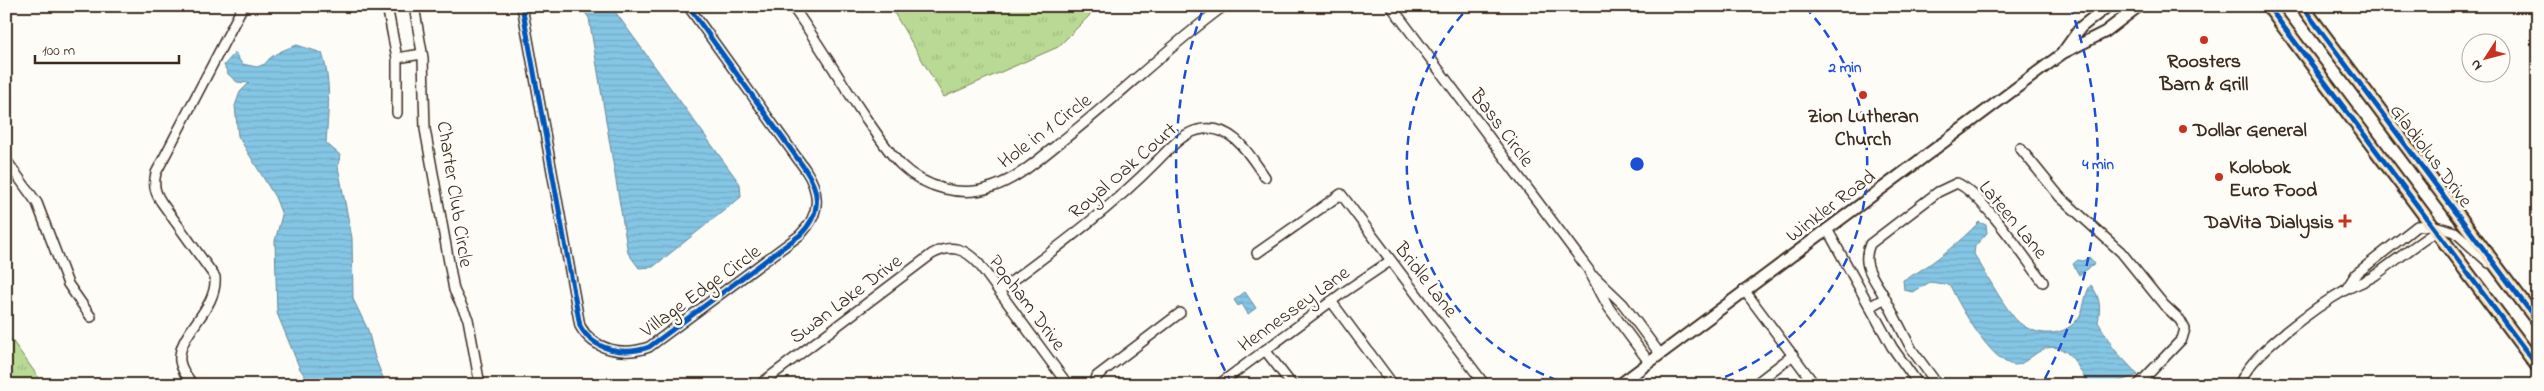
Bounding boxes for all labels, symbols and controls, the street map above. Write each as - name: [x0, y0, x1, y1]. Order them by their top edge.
- scale bar: [35, 32, 179, 64]
- north arrow: [2462, 32, 2512, 82]
- marker: Roosters Barn & Grill: [2198, 34, 2210, 46]
- text: 100 m: [42, 40, 75, 62]
- place label: Roosters Barn & Grill: [2159, 48, 2248, 100]
- text: N: [2465, 55, 2488, 75]
- text: 2 min: [1828, 57, 1862, 79]
- street label: Bass Circle: [1461, 82, 1540, 174]
- street label: Hole in 1 Circle: [993, 87, 1098, 177]
- marker: Zion Lutheran Church: [1857, 89, 1869, 101]
- street label: Gladiolus Drive: [2381, 99, 2479, 214]
- place label: Zion Lutheran Church: [1807, 103, 1919, 155]
- street label: Royal Oak Court: [1063, 116, 1184, 227]
- place label: Dollar General: [2192, 117, 2307, 146]
- street label: Charter Club Circle: [428, 119, 479, 270]
- marker: Dollar General: [2177, 123, 2189, 135]
- text: 4 min: [2081, 154, 2114, 176]
- place label: Kolobok Euro Food: [2229, 154, 2318, 206]
- centre of rings: [1628, 155, 1646, 173]
- street label: Winkler Road: [1781, 164, 1882, 250]
- marker: Kolobok Euro Food: [2213, 171, 2225, 183]
- street label: Lateen Lane: [1971, 175, 2054, 266]
- place label: DaVita Dialysis: [2203, 209, 2334, 239]
- marker: DaVita Dialysis: [2338, 214, 2352, 228]
- street label: Bridle Lane: [1386, 236, 1464, 324]
- street label: Village Edge Circle: [634, 238, 768, 347]
- street label: Swan Lake Drive: [784, 248, 909, 352]
- street label: Popham Drive: [980, 249, 1072, 358]
- street label: Hennessey Lane: [1233, 260, 1356, 360]

